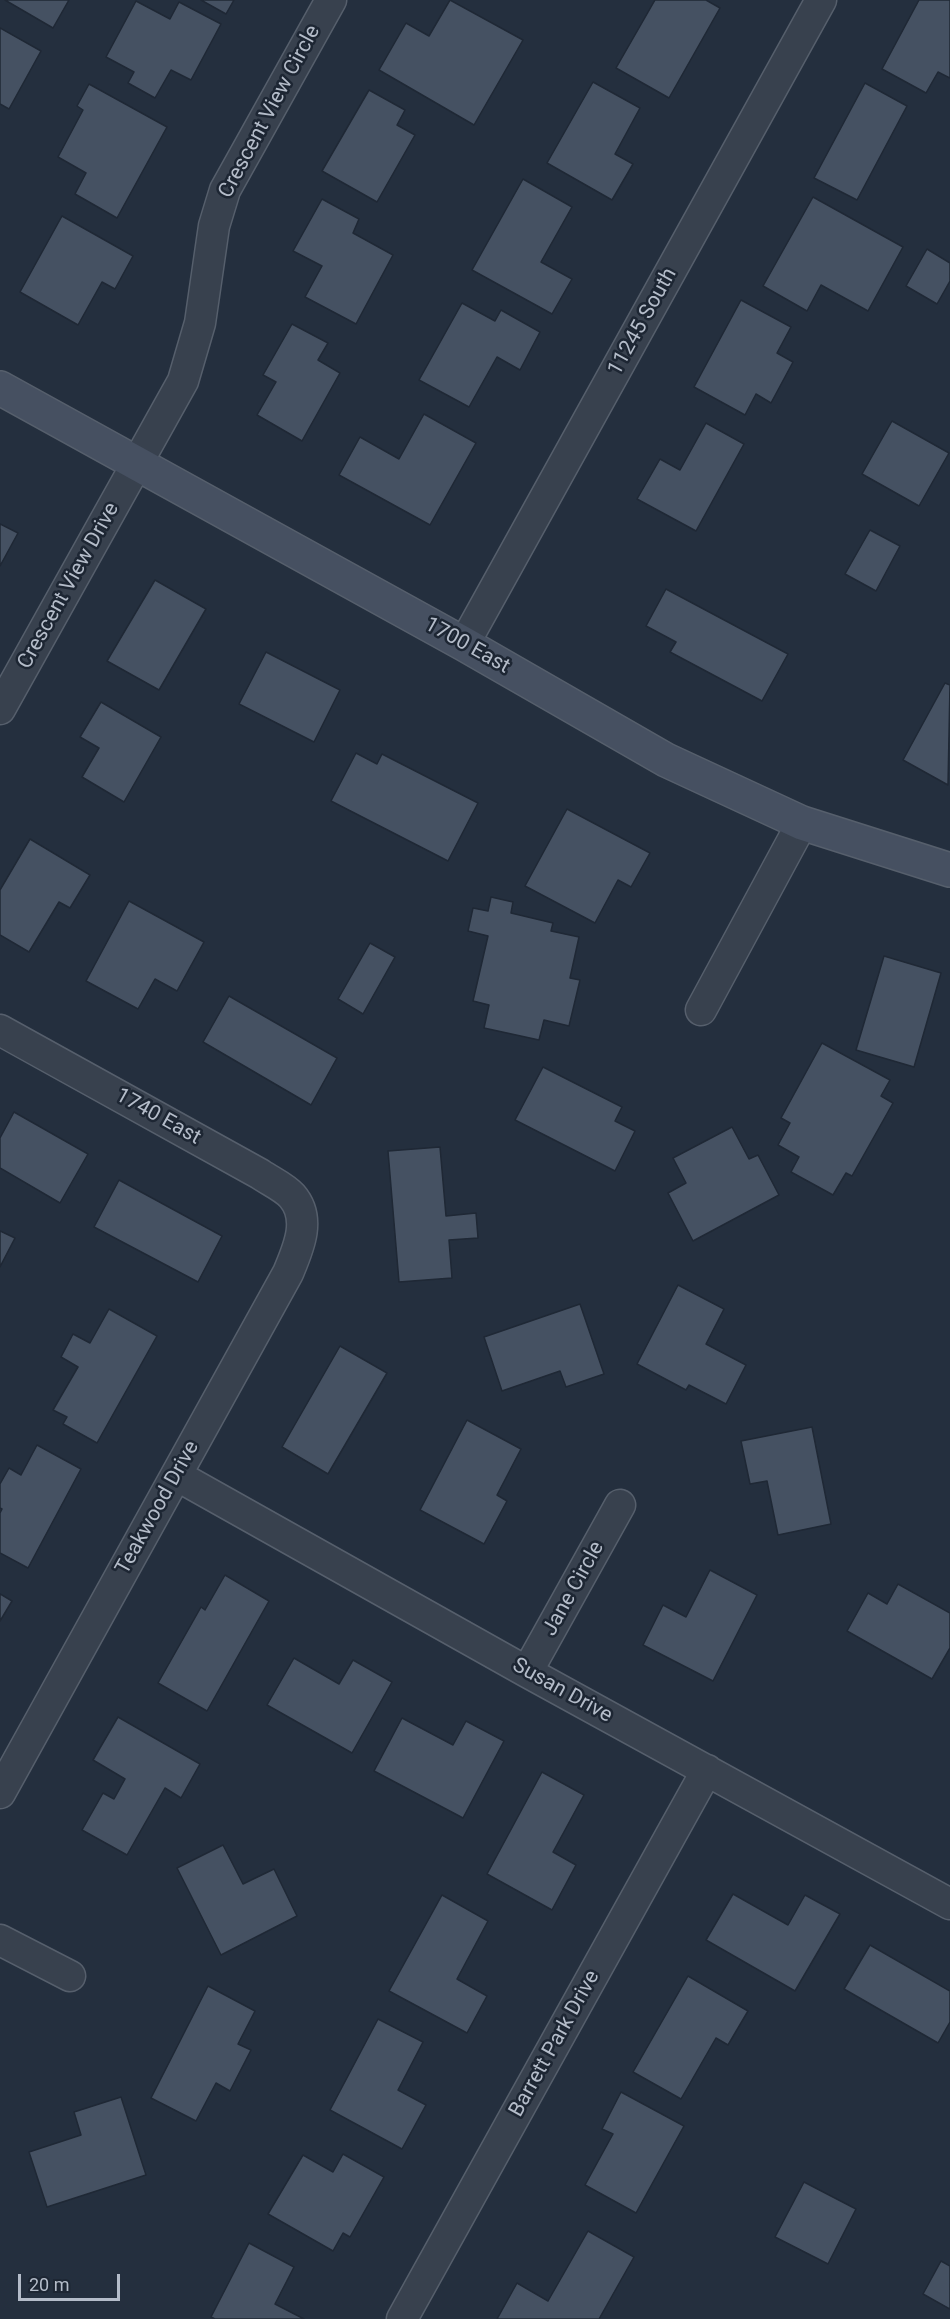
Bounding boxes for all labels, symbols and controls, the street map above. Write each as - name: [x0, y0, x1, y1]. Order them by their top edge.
- street label: Crescent View Circle: [214, 21, 326, 203]
- street label: 11245 South: [603, 264, 683, 380]
- street label: Crescent View Drive: [13, 498, 125, 674]
- street label: 1700 East: [420, 612, 514, 680]
- street label: 1740 East: [111, 1083, 205, 1151]
- street label: Teakwood Drive: [111, 1437, 205, 1579]
- street label: Jane Circle: [538, 1537, 610, 1641]
- street label: Susan Drive: [508, 1653, 616, 1729]
- street label: Barrett Park Drive: [504, 1966, 606, 2122]
- scale bar: [21, 2262, 123, 2300]
- text: 20 m: [29, 2274, 69, 2295]

